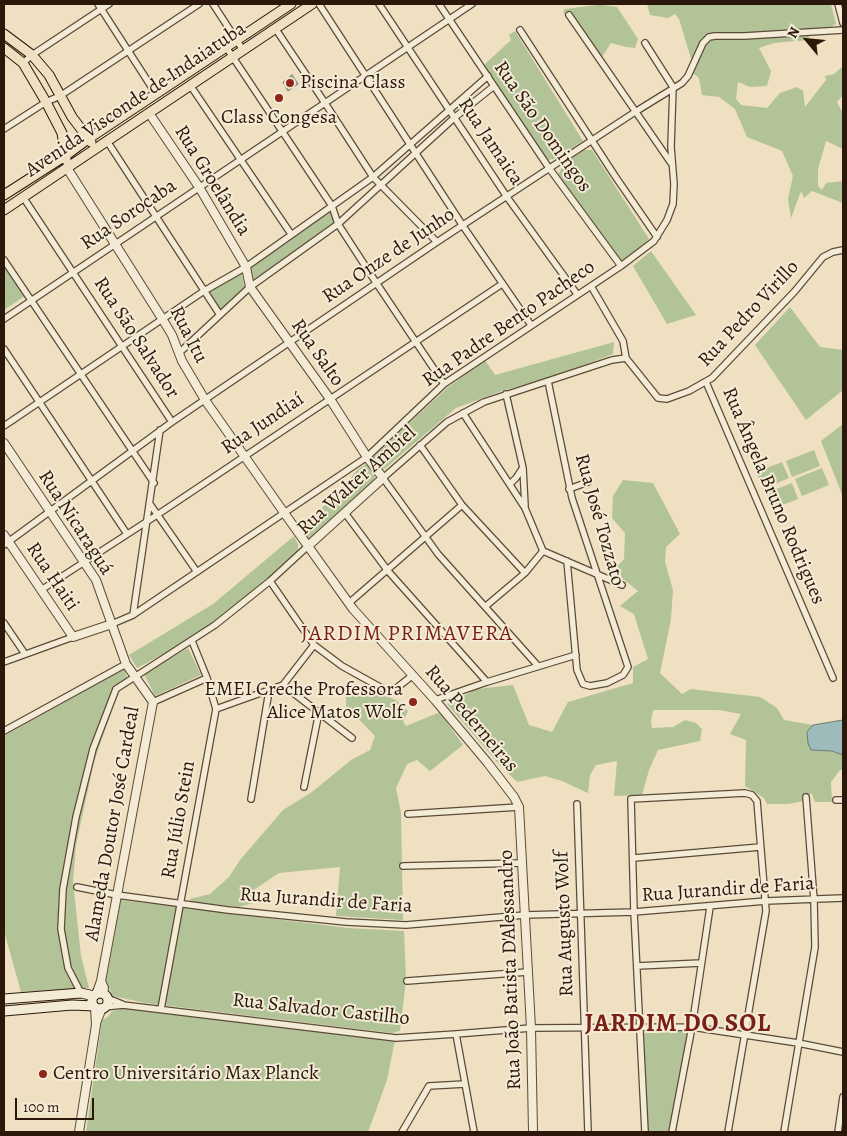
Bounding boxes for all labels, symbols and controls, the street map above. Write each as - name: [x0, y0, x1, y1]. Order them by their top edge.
- north arrow: [782, 15, 832, 65]
- street label: Avenida Visconde de Indaiatuba: [21, 17, 251, 183]
- text: N: [783, 24, 804, 42]
- street label: Rua São Domingos: [488, 57, 596, 197]
- place label: Piscina Class: [300, 71, 406, 95]
- marker: Piscina Class: [284, 77, 296, 89]
- marker: Class Congesa: [273, 92, 285, 104]
- street label: Rua Jamaica: [452, 94, 528, 190]
- place label: Class Congesa: [221, 106, 337, 130]
- street label: Rua Groelândia: [168, 121, 256, 241]
- street label: Rua Sorocaba: [77, 174, 181, 256]
- street label: Rua Onze de Junho: [318, 203, 460, 309]
- street label: Rua Padre Bento Pacheco: [418, 255, 600, 393]
- street label: Rua Pedro Virillo: [694, 256, 804, 372]
- street label: Rua São Salvador: [88, 273, 184, 403]
- street label: Rua Itu: [164, 303, 212, 367]
- street label: Rua Salto: [285, 315, 349, 391]
- street label: Rua Ângela Bruno Rodrigues: [716, 384, 830, 608]
- street label: Rua Jundiaí: [217, 388, 309, 460]
- street label: Rua Walter Ambiel: [293, 421, 421, 541]
- street label: Rua José Tozzato: [569, 451, 629, 589]
- street label: Rua Nicaraguá: [32, 466, 118, 580]
- street label: Rua Haiti: [20, 538, 84, 616]
- district label: JARDIM PRIMAVERA: [299, 622, 515, 648]
- street label: Rua Pederneiras: [419, 661, 523, 777]
- place label: EMEI Creche Professora Alice Matos Wolf: [204, 678, 403, 725]
- marker: EMEI Creche Professora Alice Matos Wolf: [407, 696, 419, 708]
- street label: Alameda Doutor José Cardeal: [81, 705, 145, 943]
- street label: Rua Júlio Stein: [157, 759, 201, 881]
- street label: Rua João Batista D'Alessandro: [495, 849, 527, 1091]
- street label: Rua Augusto Wolf: [550, 851, 580, 997]
- street label: Rua Jurandir de Faria: [641, 872, 815, 908]
- street label: Rua Jurandir de Faria: [239, 883, 413, 919]
- street label: Rua Salvador Castilho: [231, 989, 411, 1031]
- district label: JARDIM DO SOL: [583, 1010, 773, 1040]
- place label: Centro Universitário Max Planck: [53, 1062, 319, 1086]
- marker: Centro Universitário Max Planck: [37, 1068, 49, 1080]
- scale bar: [18, 1088, 96, 1120]
- text: 100 m: [23, 1097, 60, 1117]

